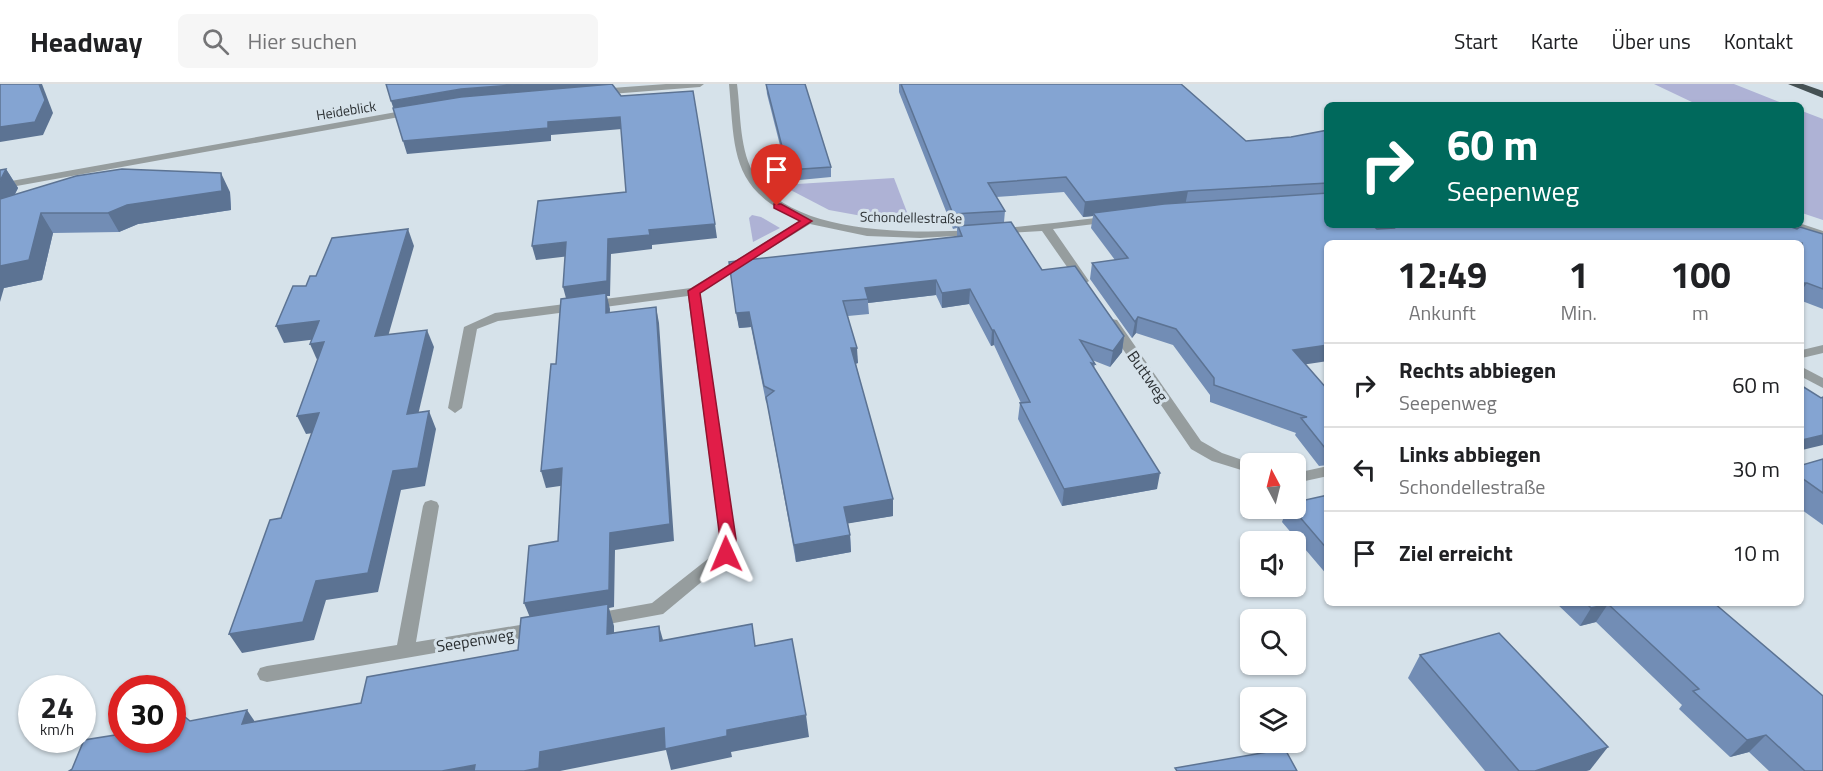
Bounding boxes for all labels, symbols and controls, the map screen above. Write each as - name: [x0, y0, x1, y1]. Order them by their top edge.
- search box: [178, 14, 598, 68]
- text: Headway: [30, 20, 142, 63]
- text: Hier suchen: [247, 24, 357, 58]
- icon: search: [199, 25, 232, 58]
- text: Start: [1454, 25, 1498, 57]
- text: Karte: [1531, 25, 1578, 57]
- text: Über uns: [1611, 25, 1691, 57]
- text: Kontakt: [1724, 25, 1793, 57]
- street label: Heideblick: [314, 95, 378, 125]
- text: 60 m: [1447, 112, 1539, 176]
- icon: right: [1348, 126, 1426, 204]
- pin: [751, 144, 802, 206]
- icon: arrive: [760, 153, 793, 186]
- text: Seepenweg: [1447, 170, 1579, 211]
- street label: Schondellestraße: [860, 206, 962, 228]
- text: 12:49: [1397, 247, 1487, 302]
- text: 1: [1569, 247, 1589, 302]
- text: 100: [1670, 247, 1731, 302]
- text: Ankunft: [1409, 297, 1476, 328]
- text: Min.: [1561, 297, 1597, 328]
- text: m: [1692, 297, 1709, 328]
- street label: Buttweg: [1122, 345, 1174, 407]
- text: Rechts abbiegen: [1399, 353, 1556, 387]
- text: 60 m: [1732, 368, 1780, 402]
- icon: right: [1348, 369, 1381, 402]
- text: Seepenweg: [1399, 387, 1497, 418]
- text: Links abbiegen: [1399, 437, 1541, 471]
- text: 30 m: [1732, 452, 1780, 486]
- north arrow: [1240, 453, 1306, 519]
- map controls: [1240, 453, 1306, 753]
- icon: left: [1348, 453, 1381, 486]
- text: Schondellestraße: [1399, 471, 1545, 502]
- position arrow: [694, 522, 758, 586]
- button: sound: [1240, 531, 1306, 597]
- text: Ziel erreicht: [1399, 536, 1513, 570]
- text: 10 m: [1732, 536, 1780, 570]
- icon: arrive: [1348, 537, 1381, 570]
- button: search: [1240, 609, 1306, 675]
- street label: Seepenweg: [434, 622, 516, 658]
- speed limit sign: 30: [108, 675, 186, 753]
- text: 24: [40, 684, 74, 730]
- button: layers: [1240, 687, 1306, 753]
- text: km/h: [40, 718, 74, 741]

